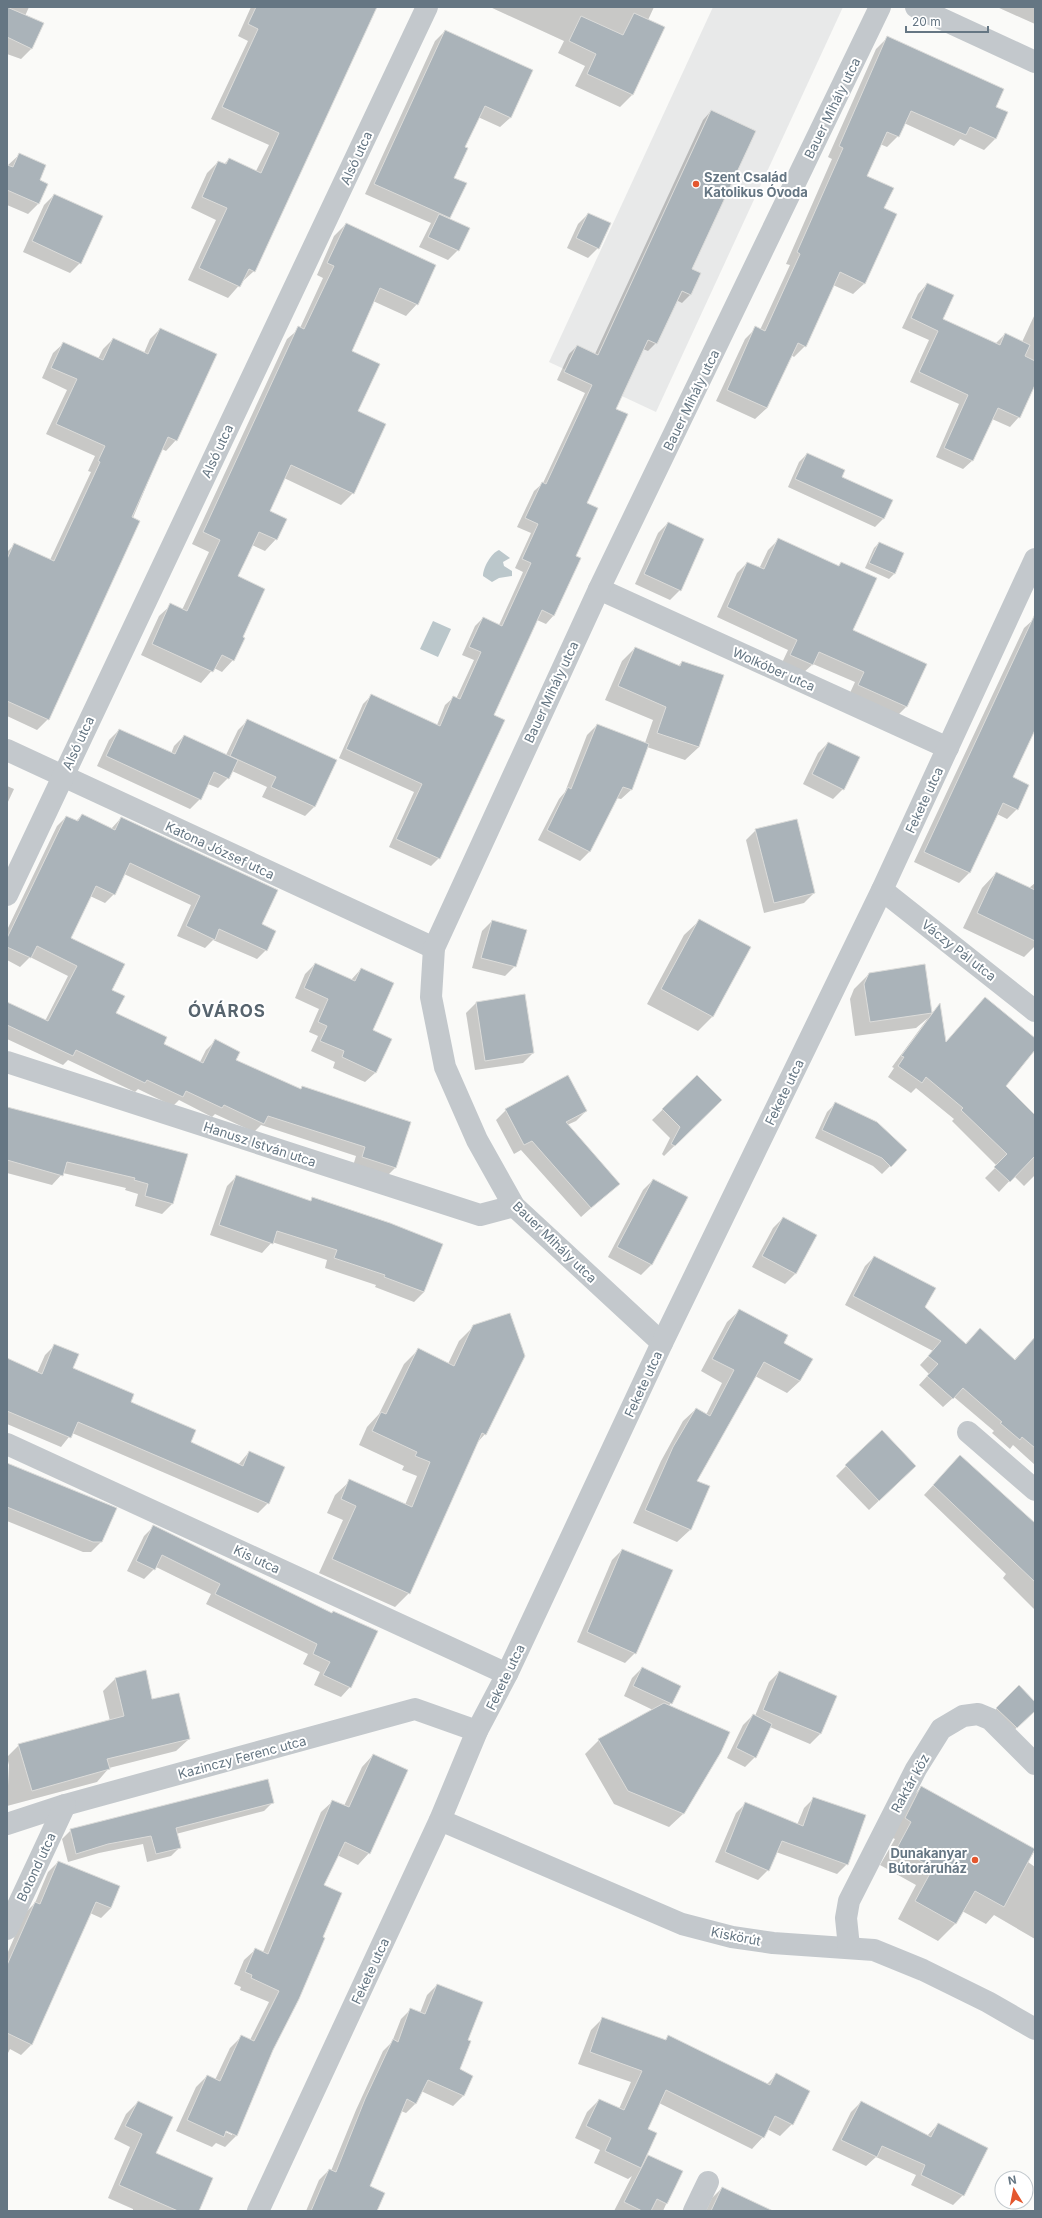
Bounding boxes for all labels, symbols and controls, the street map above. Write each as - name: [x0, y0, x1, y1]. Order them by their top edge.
- scale bar: [906, 8, 988, 34]
- text: 20 m: [912, 14, 941, 29]
- street label: Bauer Mihály utca: [801, 55, 863, 161]
- street label: Alsó utca: [337, 129, 375, 187]
- place label: Szent Család Katolikus Óvoda: [704, 169, 808, 200]
- marker: Szent Család Katolikus Óvoda: [691, 179, 701, 189]
- street label: Bauer Mihály utca: [660, 347, 722, 453]
- street label: Alsó utca: [198, 422, 236, 480]
- street label: Bauer Mihály utca: [520, 639, 582, 745]
- street label: Wolkóber utca: [730, 644, 818, 694]
- street label: Alsó utca: [59, 714, 97, 772]
- street label: Fekete utca: [902, 764, 946, 836]
- street label: Katona József utca: [163, 818, 277, 882]
- street label: Váczy Pál utca: [919, 916, 999, 984]
- district label: ÓVÁROS: [188, 1000, 266, 1021]
- street label: Fekete utca: [761, 1056, 807, 1128]
- street label: Hanusz István utca: [202, 1118, 318, 1170]
- street label: Bauer Mihály utca: [510, 1198, 600, 1286]
- street label: Fekete utca: [621, 1348, 665, 1420]
- street label: Kis utca: [231, 1541, 283, 1577]
- street label: Fekete utca: [482, 1641, 528, 1713]
- street label: Kazinczy Ferenc utca: [176, 1732, 308, 1782]
- street label: Raktár köz: [887, 1751, 933, 1815]
- street label: Botond utca: [13, 1830, 59, 1904]
- place label: Dunakanyar Bútoráruház: [889, 1845, 968, 1876]
- marker: Dunakanyar Bútoráruház: [970, 1855, 980, 1865]
- street label: Kiskörút: [710, 1923, 762, 1949]
- street label: Fekete utca: [348, 1935, 392, 2007]
- north arrow: [994, 2170, 1034, 2210]
- text: N: [1007, 2173, 1018, 2188]

